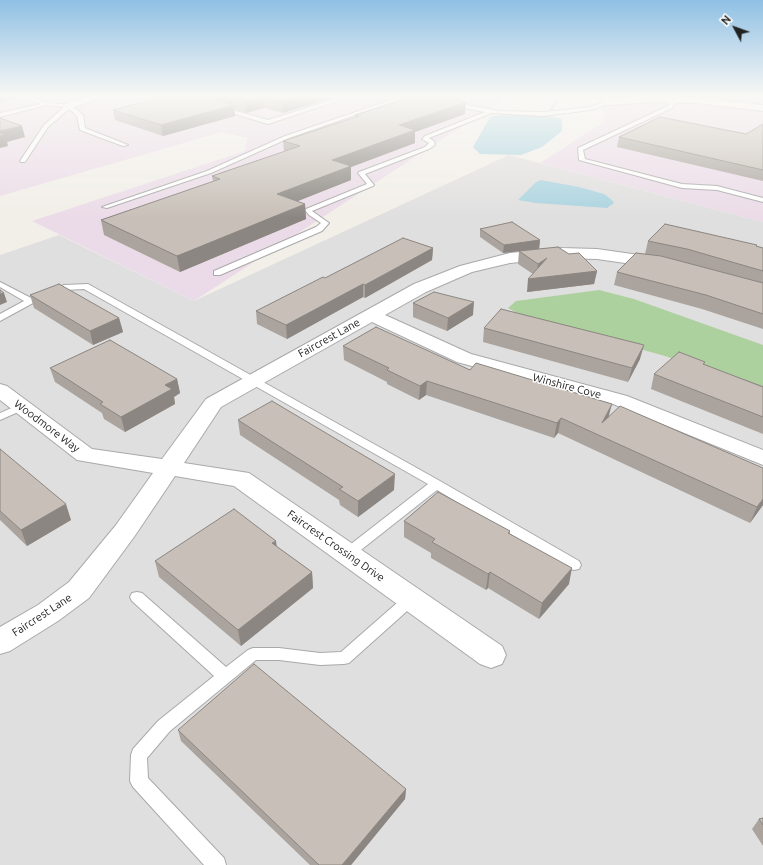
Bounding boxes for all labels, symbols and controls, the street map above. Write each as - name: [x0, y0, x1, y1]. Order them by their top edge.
- north arrow: [715, 8, 755, 48]
- text: N: [719, 13, 733, 27]
- street label: Faircrest Lane: [296, 316, 362, 360]
- street label: Winshire Cove: [531, 371, 603, 401]
- street label: Woodmore Way: [12, 397, 82, 455]
- street label: Faircrest Crossing Drive: [285, 507, 387, 585]
- street label: Faircrest Lane: [10, 591, 74, 639]

